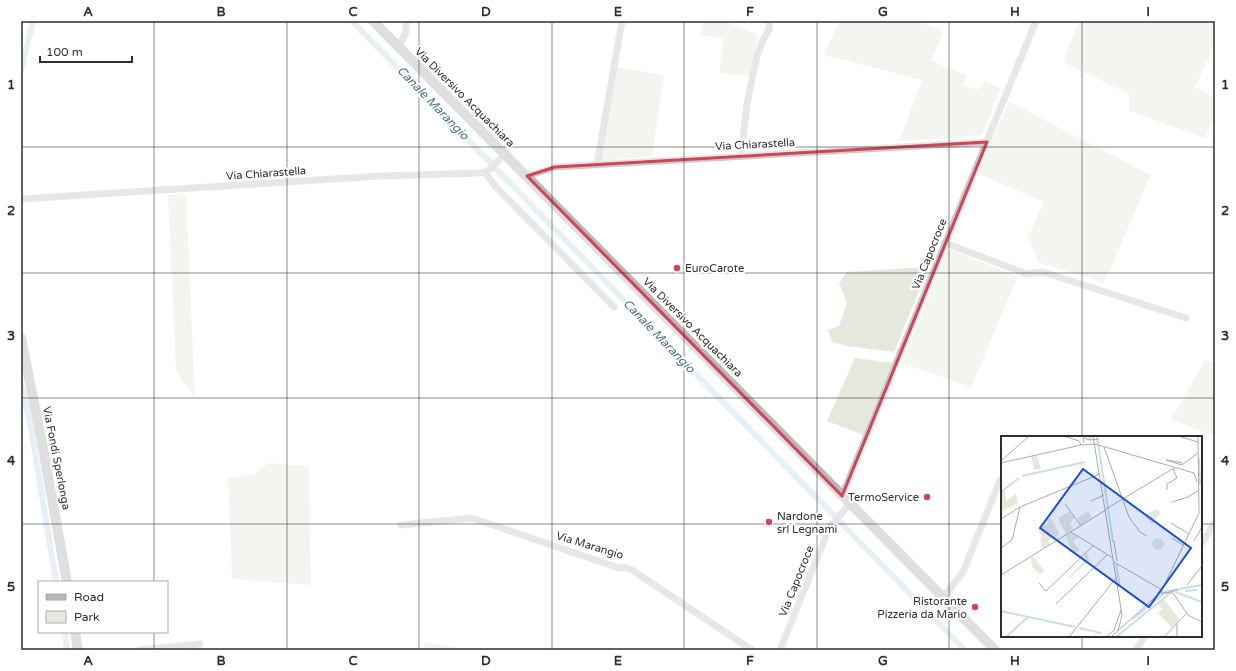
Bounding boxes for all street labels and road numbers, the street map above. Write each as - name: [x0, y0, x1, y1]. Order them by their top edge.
- street label: Via Diversivo Acquachiara: [412, 45, 517, 150]
- street label: Via Chiarastella: [715, 136, 795, 153]
- street label: Via Chiarastella: [226, 164, 306, 183]
- street label: Via Capocroce: [909, 217, 950, 292]
- street label: Via Diversivo Acquachiara: [640, 275, 745, 380]
- street label: Via Fondi Sperlonga: [40, 405, 73, 511]
- street label: Via Marangio: [555, 529, 625, 562]
- street label: Via Capocroce: [776, 544, 817, 619]

